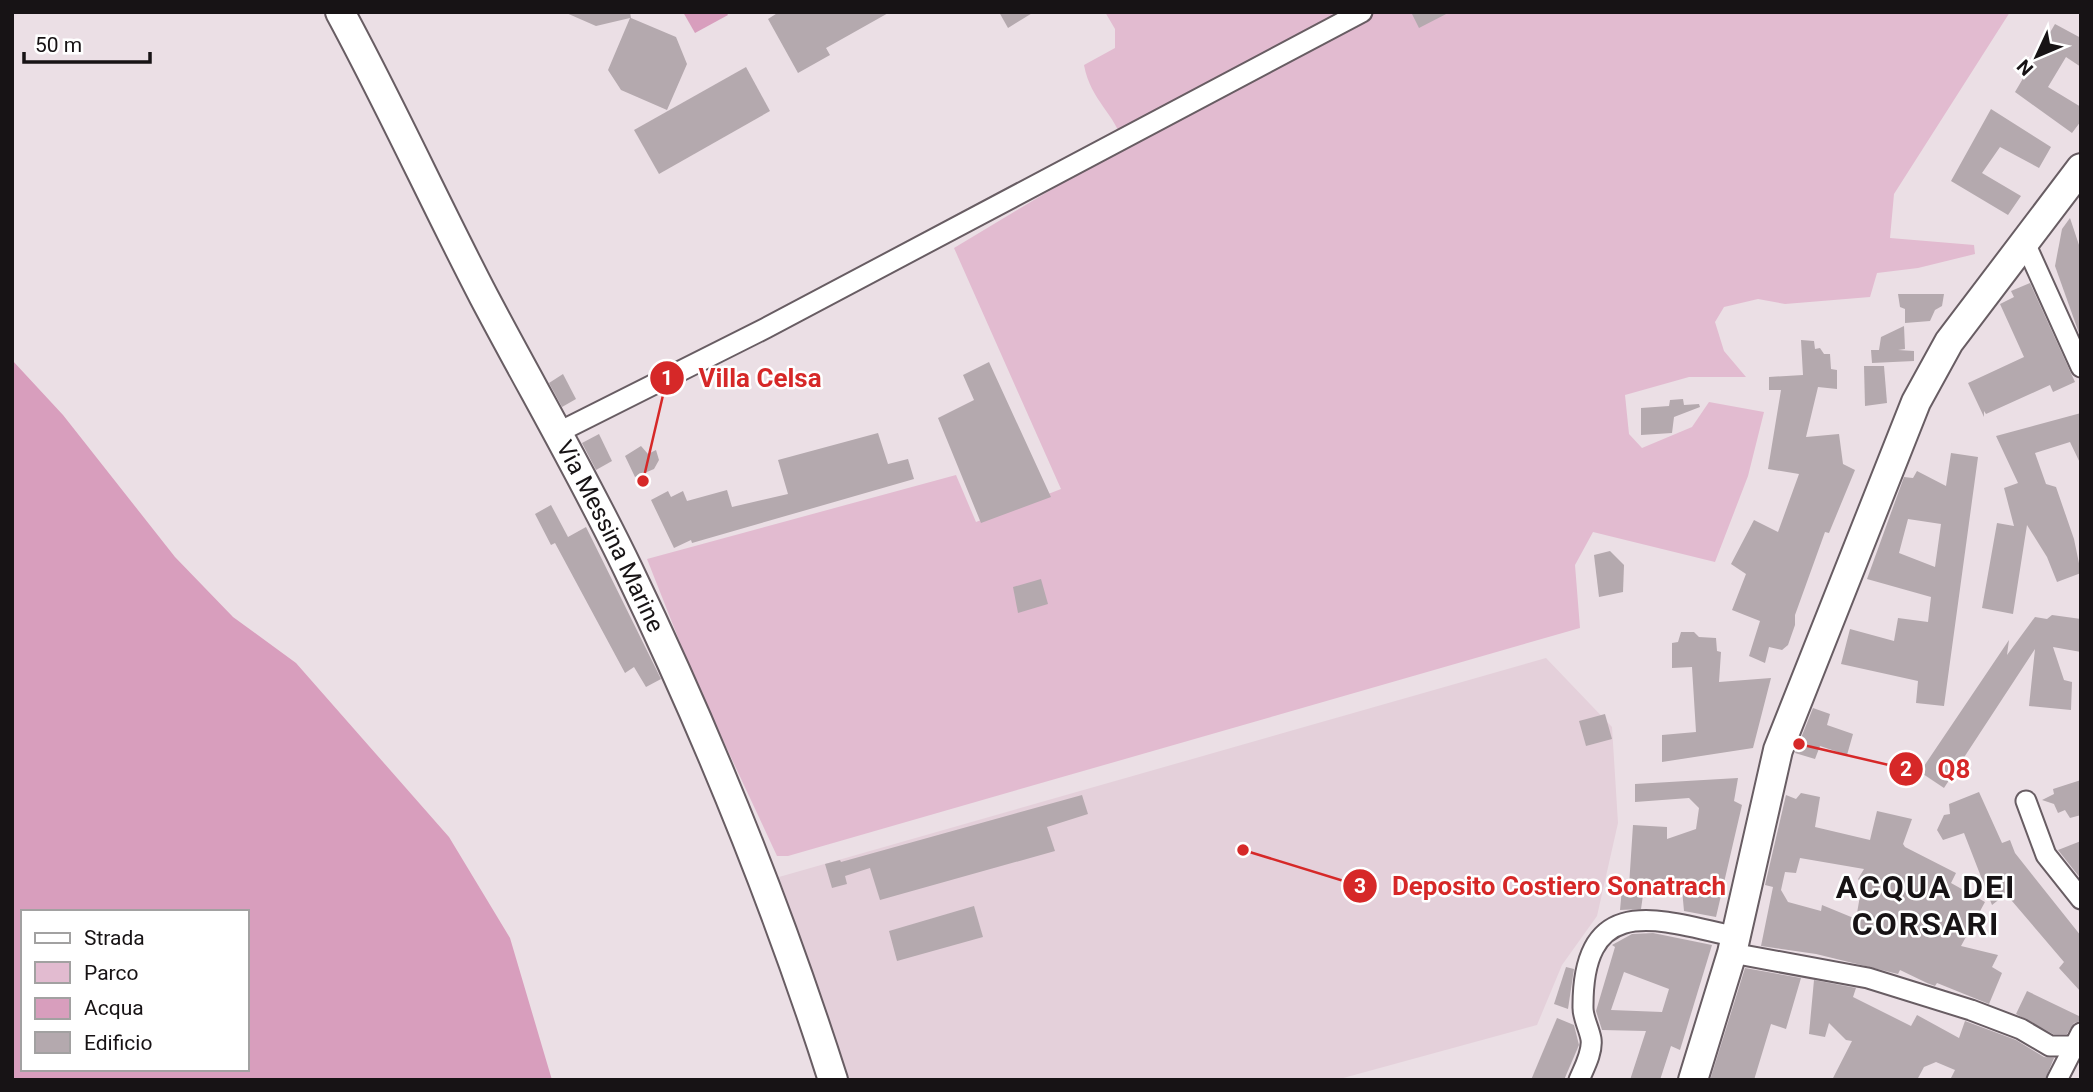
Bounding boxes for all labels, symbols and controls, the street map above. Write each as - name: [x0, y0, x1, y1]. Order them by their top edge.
- scale bar: [24, 21, 150, 65]
- north arrow: [2002, 21, 2072, 91]
- text: 50 m: [35, 33, 82, 57]
- text: N: [2012, 55, 2038, 80]
- callout: Villa Celsa: [650, 355, 836, 402]
- text: Villa Celsa: [698, 363, 822, 393]
- text: 1: [661, 366, 673, 390]
- street label: Via Messina Marine: [550, 436, 670, 637]
- callout: Q8: [1888, 745, 1984, 792]
- text: Q8: [1938, 754, 1970, 784]
- text: 2: [1900, 757, 1912, 781]
- callout: Deposito Costiero Sonatrach: [1343, 862, 1740, 909]
- district label: ACQUA DEI CORSARI: [1836, 868, 2016, 943]
- text: Deposito Costiero Sonatrach: [1392, 871, 1726, 901]
- text: 3: [1354, 874, 1366, 898]
- legend: [21, 910, 248, 1071]
- text: Strada: [84, 926, 145, 950]
- text: Parco: [84, 961, 138, 985]
- text: Acqua: [84, 996, 144, 1020]
- text: Edificio: [84, 1031, 152, 1055]

